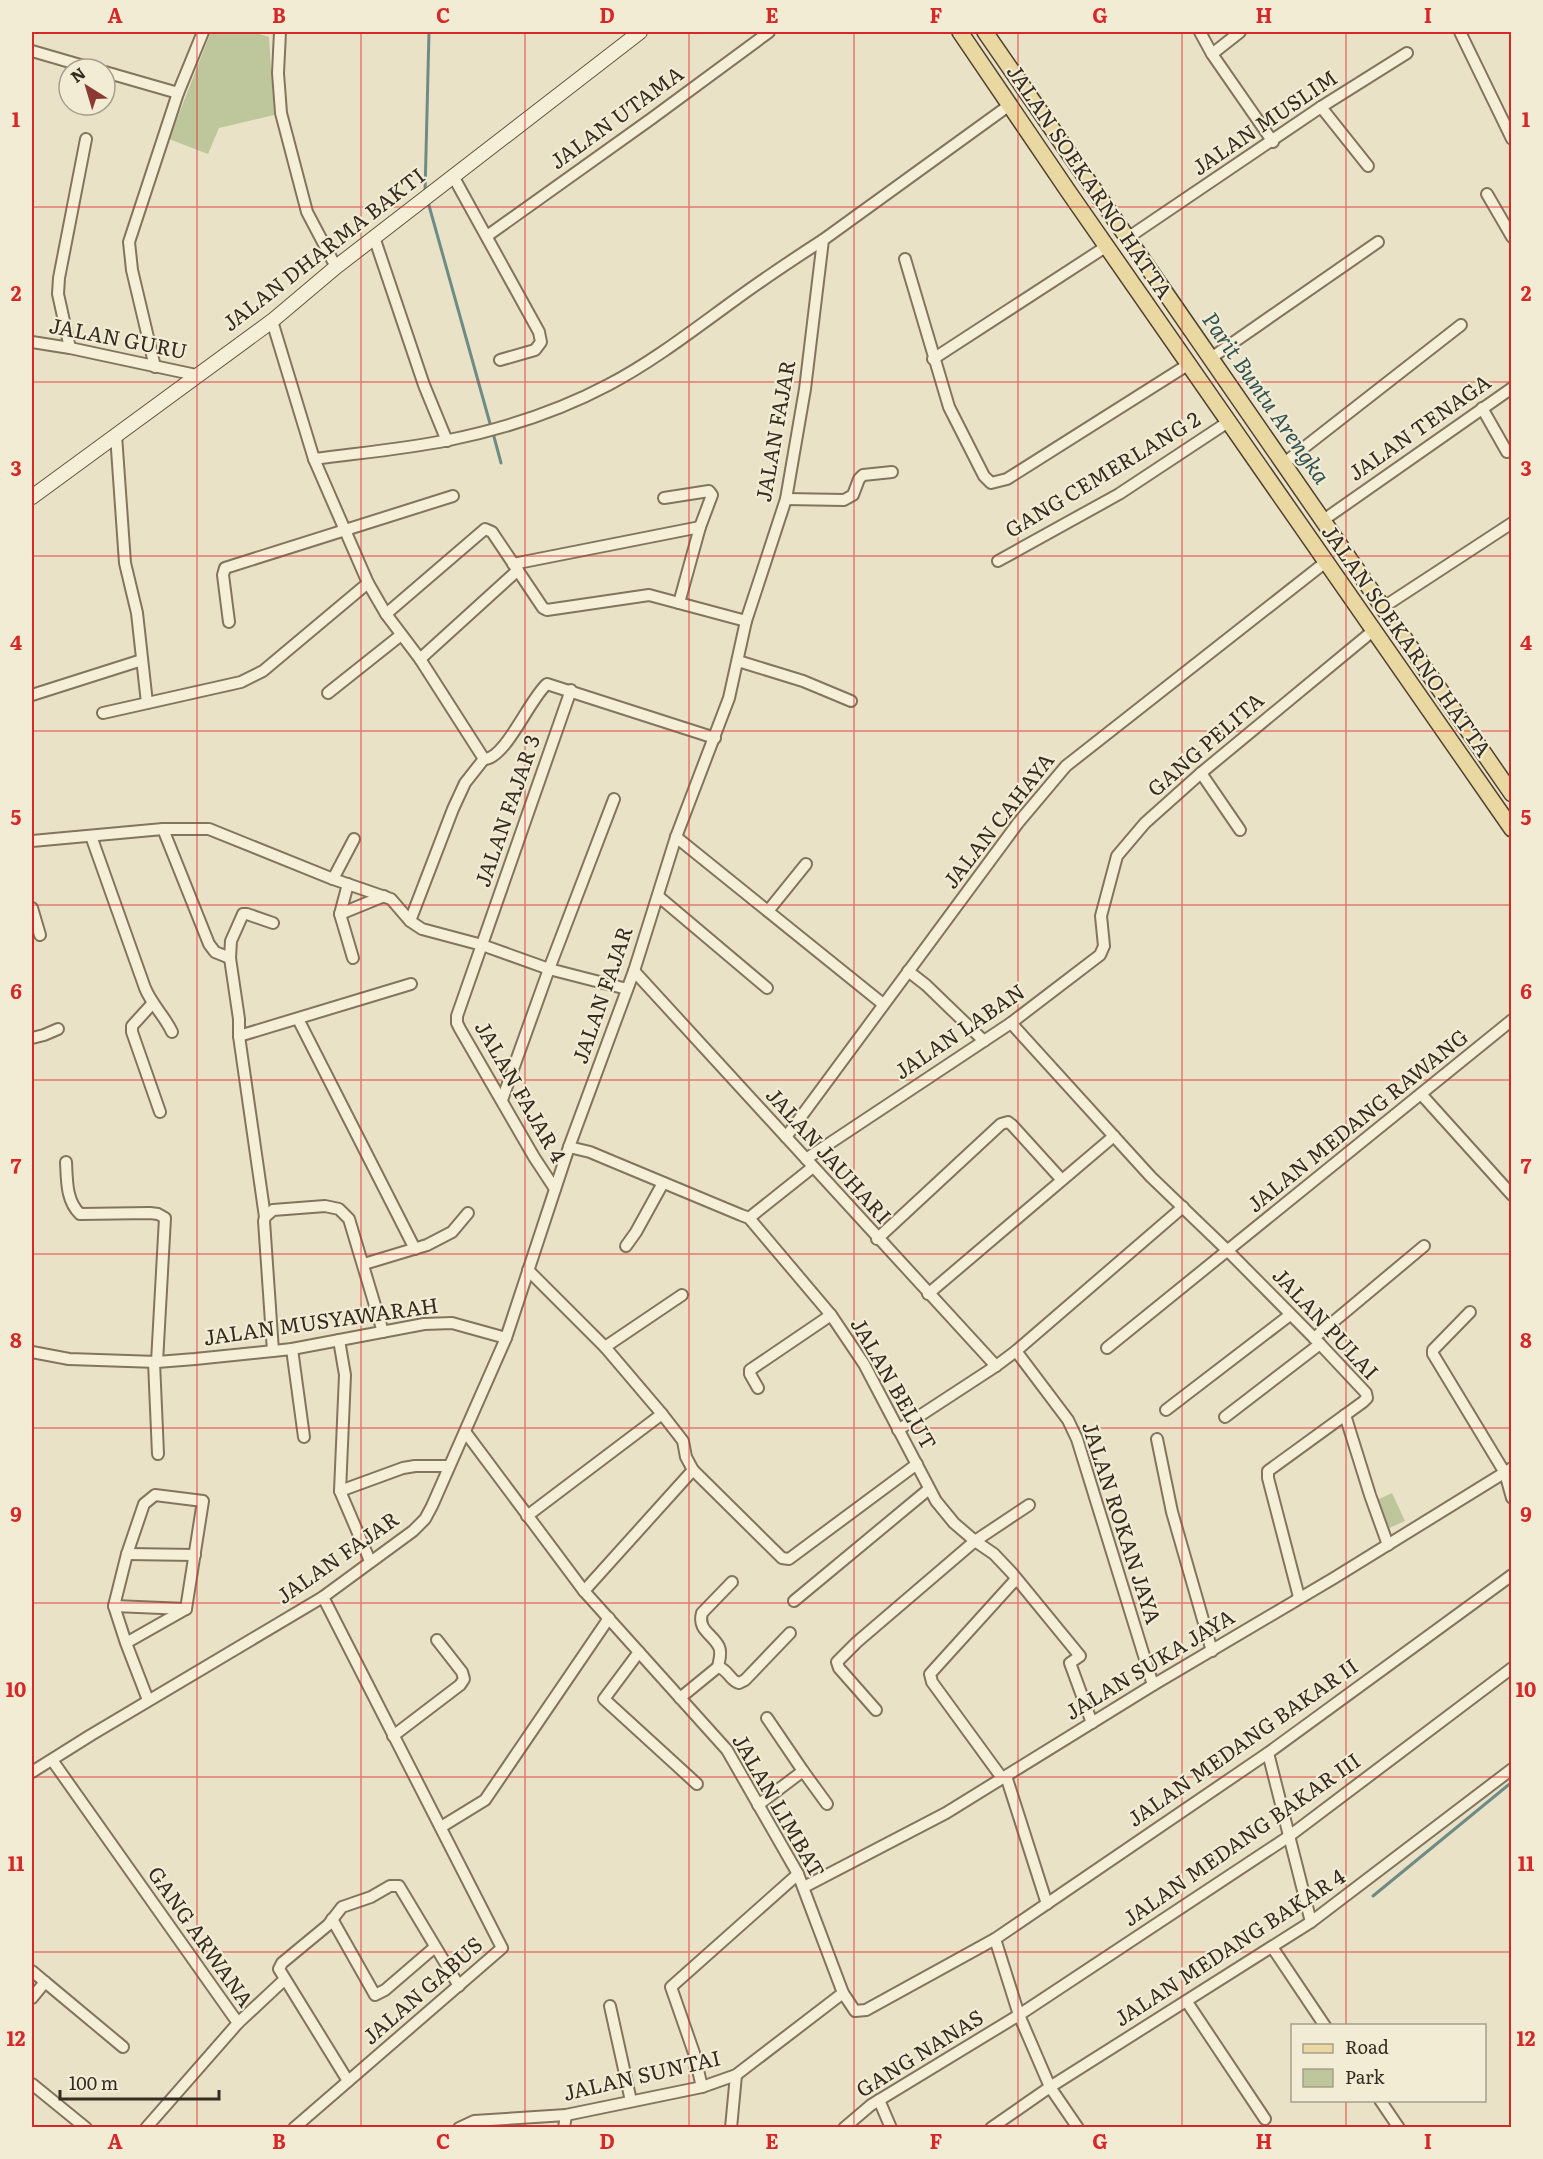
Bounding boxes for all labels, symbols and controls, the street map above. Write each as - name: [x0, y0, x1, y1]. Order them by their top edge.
- text: A: [107, 0, 123, 29]
- text: B: [272, 0, 286, 29]
- text: C: [436, 0, 450, 29]
- text: D: [599, 0, 615, 29]
- text: E: [765, 0, 779, 29]
- text: F: [930, 0, 943, 29]
- text: G: [1092, 0, 1108, 29]
- text: H: [1256, 0, 1272, 29]
- text: I: [1424, 0, 1432, 29]
- north arrow: [57, 57, 117, 117]
- street label: JALAN UTAMA: [542, 57, 689, 175]
- street label: JALAN SOEKARNO HATTA: [1001, 57, 1182, 305]
- text: N: [65, 61, 90, 88]
- street label: JALAN MUSLIM: [1185, 61, 1343, 181]
- text: 1: [12, 103, 20, 133]
- text: 1: [1522, 103, 1530, 133]
- street label: JALAN DHARMA BAKTI: [215, 159, 430, 337]
- text: 2: [11, 277, 22, 307]
- text: 2: [1521, 277, 1532, 307]
- water label: Parit Buntu Arengka: [1195, 304, 1339, 490]
- street label: JALAN GURU: [47, 308, 190, 365]
- street label: JALAN FAJAR: [746, 357, 801, 504]
- street label: JALAN TENAGA: [1341, 365, 1497, 487]
- street label: GANG CEMERLANG 2: [998, 402, 1205, 544]
- text: 3: [10, 452, 22, 482]
- text: 3: [1520, 452, 1532, 482]
- street label: JALAN SOEKARNO HATTA: [1316, 517, 1501, 763]
- text: 4: [10, 626, 22, 656]
- text: 4: [1520, 626, 1532, 656]
- street label: GANG PELITA: [1139, 683, 1270, 802]
- street label: JALAN FAJAR 3: [465, 730, 546, 890]
- street label: JALAN CAHAYA: [934, 745, 1060, 894]
- text: 5: [11, 801, 22, 831]
- text: 5: [1521, 801, 1532, 831]
- street label: JALAN FAJAR: [563, 921, 639, 1067]
- text: 6: [10, 975, 22, 1005]
- street label: JALAN LABAN: [887, 975, 1030, 1085]
- text: 6: [1520, 975, 1532, 1005]
- street label: JALAN FAJAR 4: [469, 1014, 576, 1168]
- street label: JALAN MEDANG RAWANG: [1239, 1020, 1474, 1218]
- street label: JALAN JAUHARI: [760, 1079, 900, 1229]
- text: 7: [11, 1150, 22, 1180]
- text: 7: [1521, 1150, 1532, 1180]
- street label: JALAN PULAI: [1267, 1259, 1387, 1385]
- street label: JALAN MUSYAWARAH: [201, 1288, 440, 1351]
- street label: JALAN BELUT: [845, 1311, 946, 1455]
- text: 8: [10, 1324, 22, 1354]
- text: 8: [1520, 1324, 1532, 1354]
- street label: JALAN ROKAN JAYA: [1076, 1417, 1171, 1628]
- text: 9: [10, 1498, 22, 1528]
- text: 9: [1520, 1498, 1532, 1528]
- street label: JALAN FAJAR: [269, 1502, 404, 1610]
- street label: JALAN SUKA JAYA: [1058, 1600, 1240, 1726]
- street label: JALAN MEDANG BAKAR II: [1120, 1649, 1363, 1833]
- text: 10: [6, 1673, 26, 1703]
- text: 10: [1516, 1673, 1536, 1703]
- street label: JALAN LIMBAT: [726, 1727, 834, 1882]
- street label: JALAN MEDANG BAKAR III: [1115, 1744, 1366, 1932]
- text: 11: [8, 1847, 24, 1877]
- text: 11: [1518, 1847, 1534, 1877]
- street label: GANG ARWANA: [142, 1859, 263, 2013]
- street label: JALAN MEDANG BAKAR 4: [1107, 1859, 1351, 2032]
- street label: JALAN GABUS: [354, 1928, 488, 2050]
- street label: GANG NANAS: [849, 2000, 988, 2103]
- text: 12: [6, 2022, 26, 2052]
- text: 12: [1516, 2022, 1536, 2052]
- legend: [1291, 2024, 1486, 2102]
- text: Road: [1345, 2033, 1389, 2060]
- street label: JALAN SUNTAI: [560, 2040, 723, 2107]
- scale bar: [60, 2063, 219, 2101]
- text: Park: [1345, 2063, 1386, 2090]
- text: 100 m: [69, 2069, 118, 2096]
- text: A: [107, 2125, 123, 2155]
- text: B: [272, 2125, 286, 2155]
- text: C: [436, 2125, 450, 2155]
- text: D: [599, 2125, 615, 2155]
- text: E: [765, 2125, 779, 2155]
- text: F: [930, 2125, 943, 2155]
- text: G: [1092, 2125, 1108, 2155]
- text: H: [1256, 2125, 1272, 2155]
- text: I: [1424, 2125, 1432, 2155]

